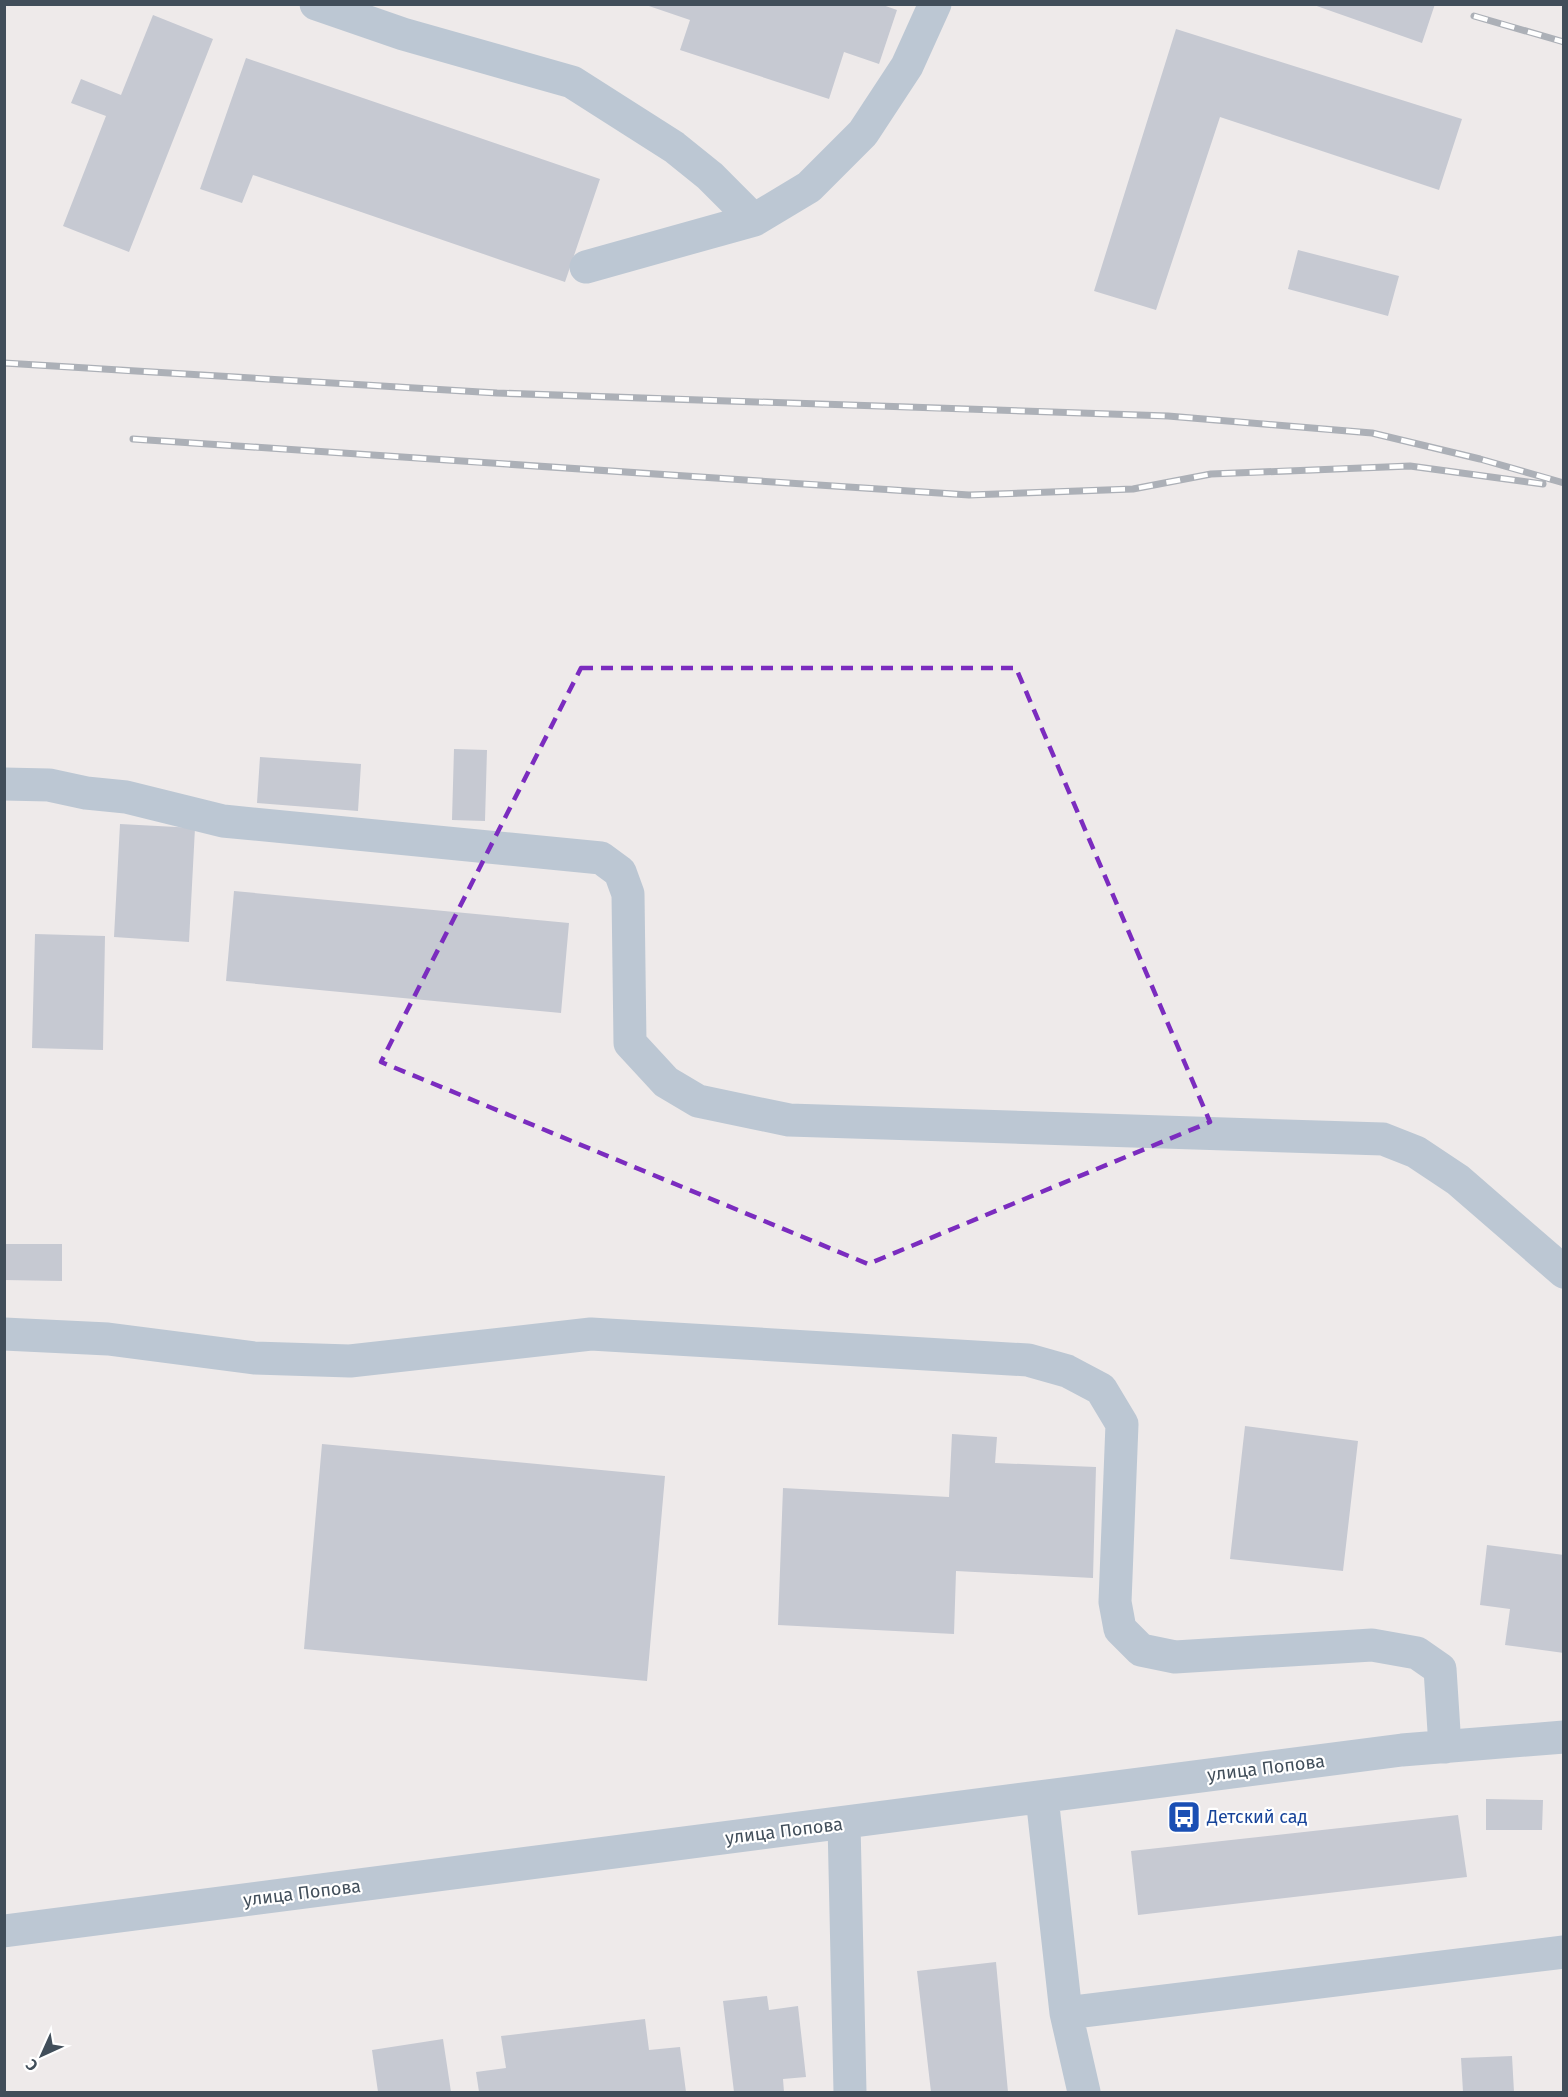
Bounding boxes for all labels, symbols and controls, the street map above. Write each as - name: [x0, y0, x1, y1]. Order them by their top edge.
- street label: улица Попова: [1206, 1750, 1326, 1786]
- bus stop icon: Детский сад: [1166, 1799, 1202, 1835]
- place label: Детский сад: [1206, 1806, 1308, 1828]
- street label: улица Попова: [724, 1813, 844, 1849]
- street label: улица Попова: [242, 1875, 362, 1911]
- north arrow: [12, 2025, 72, 2085]
- text: С: [21, 2055, 42, 2075]

